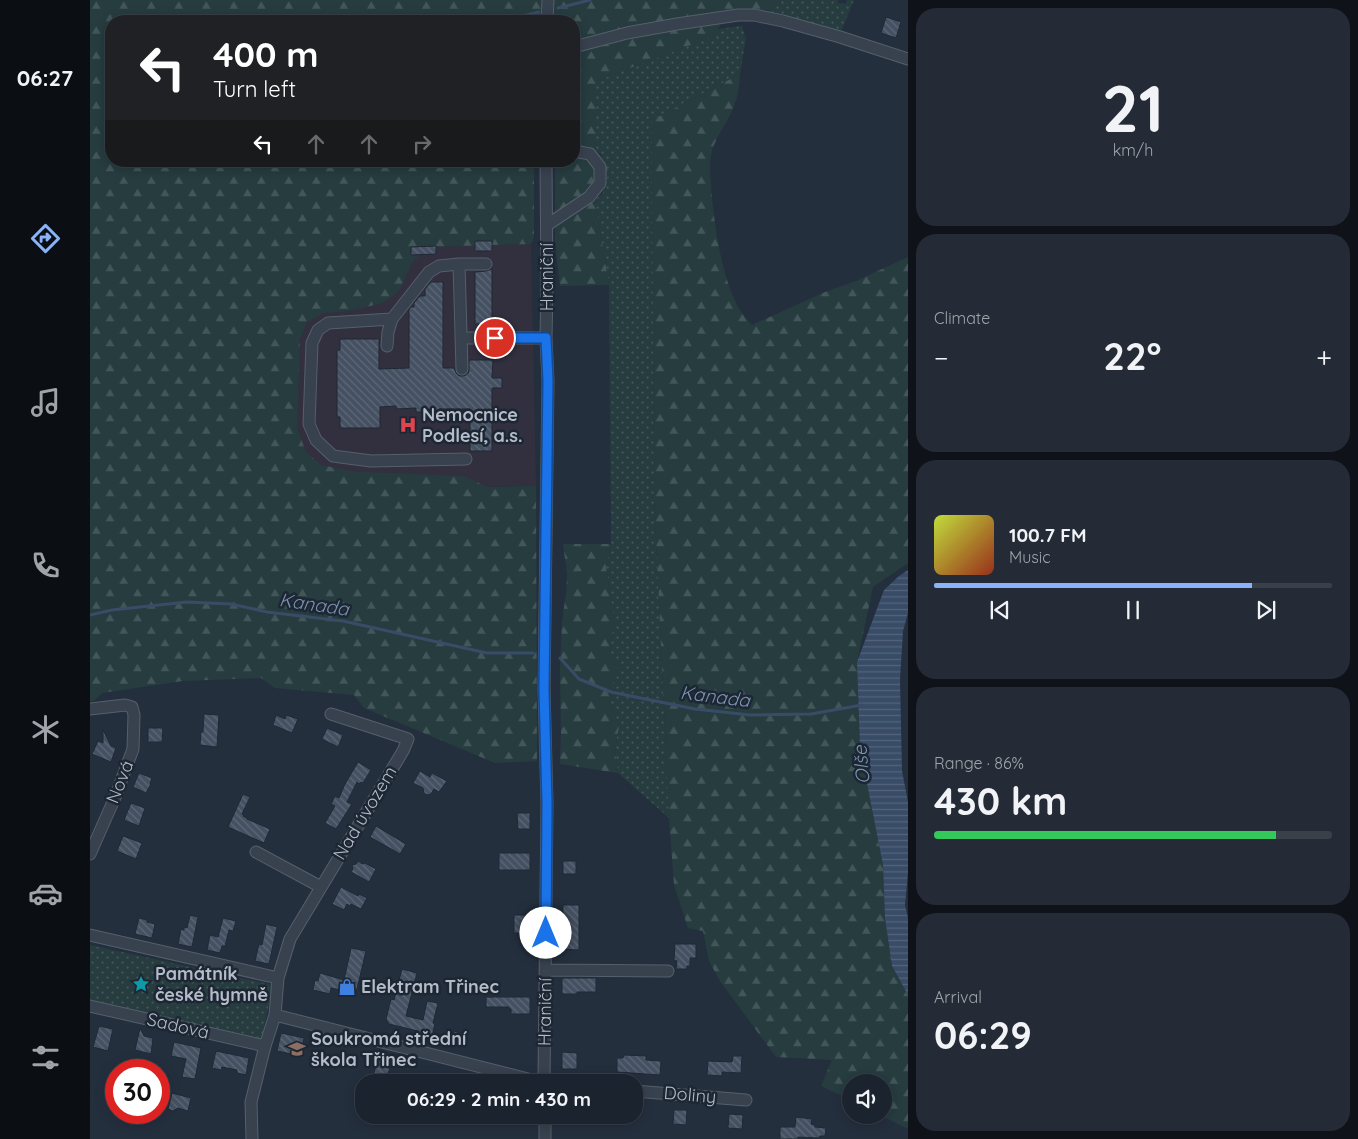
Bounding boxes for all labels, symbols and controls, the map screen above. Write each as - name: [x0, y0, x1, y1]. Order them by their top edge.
- text: 400 m: [213, 32, 319, 76]
- icon: left: [130, 35, 195, 100]
- text: 06:27: [17, 64, 73, 92]
- text: 21: [1102, 67, 1164, 148]
- text: Turn left: [213, 75, 296, 103]
- icon: left: [249, 130, 277, 158]
- icon: ahead: [302, 130, 330, 158]
- icon: ahead: [355, 130, 383, 158]
- icon: right: [408, 130, 436, 158]
- text: km/h: [1113, 140, 1153, 160]
- icon: directions: [28, 221, 63, 256]
- street label: Hraniční: [535, 243, 558, 311]
- text: Climate: [934, 308, 990, 328]
- pin: [474, 317, 516, 359]
- icon: arrive: [481, 324, 509, 352]
- text: 22°: [1103, 332, 1161, 380]
- text: −: [934, 340, 949, 375]
- text: +: [1316, 340, 1332, 375]
- icon: music: [28, 385, 63, 420]
- place label: Nemocnice Podlesí, a.s.: [422, 403, 522, 447]
- hospital icon: Nemocnice Podlesí, a.s.: [398, 415, 418, 435]
- text: 100.7 FM: [1009, 523, 1086, 547]
- text: Music: [1009, 547, 1051, 567]
- icon: phone: [28, 548, 63, 583]
- water label: Kanada: [278, 587, 352, 621]
- icon: previous: [986, 596, 1014, 624]
- icon: pause: [1119, 596, 1147, 624]
- icon: next: [1252, 596, 1280, 624]
- water label: Kanada: [679, 680, 753, 712]
- icon: climate: [28, 712, 63, 747]
- water label: Olše: [847, 743, 875, 785]
- text: Range · 86%: [934, 753, 1024, 773]
- street label: Nová: [101, 757, 138, 807]
- street label: Nad úvozem: [328, 762, 402, 864]
- text: 430 km: [934, 777, 1067, 825]
- icon: car: [28, 876, 63, 911]
- position arrow: [519, 906, 571, 958]
- place label: Památník české hymně: [155, 962, 268, 1006]
- place icon: Památník české hymně: [131, 974, 151, 994]
- place label: Elektram Třinec: [361, 975, 499, 998]
- shop icon: Elektram Třinec: [337, 977, 357, 997]
- street label: Hraniční: [532, 977, 557, 1046]
- text: Arrival: [934, 987, 982, 1007]
- street label: Sadová: [145, 1007, 211, 1044]
- text: 06:29: [934, 1011, 1032, 1059]
- place label: Soukromá střední škola Třinec: [311, 1027, 467, 1071]
- school or university icon: Soukromá střední škola Třinec: [287, 1039, 307, 1059]
- icon: filters: [28, 1040, 63, 1075]
- speed limit sign: 30: [105, 1059, 170, 1124]
- map controls: [842, 1074, 892, 1124]
- button: sound: [842, 1074, 892, 1124]
- street label: Doliny: [663, 1081, 717, 1108]
- text: 06:29 · 2 min · 430 m: [407, 1087, 591, 1111]

